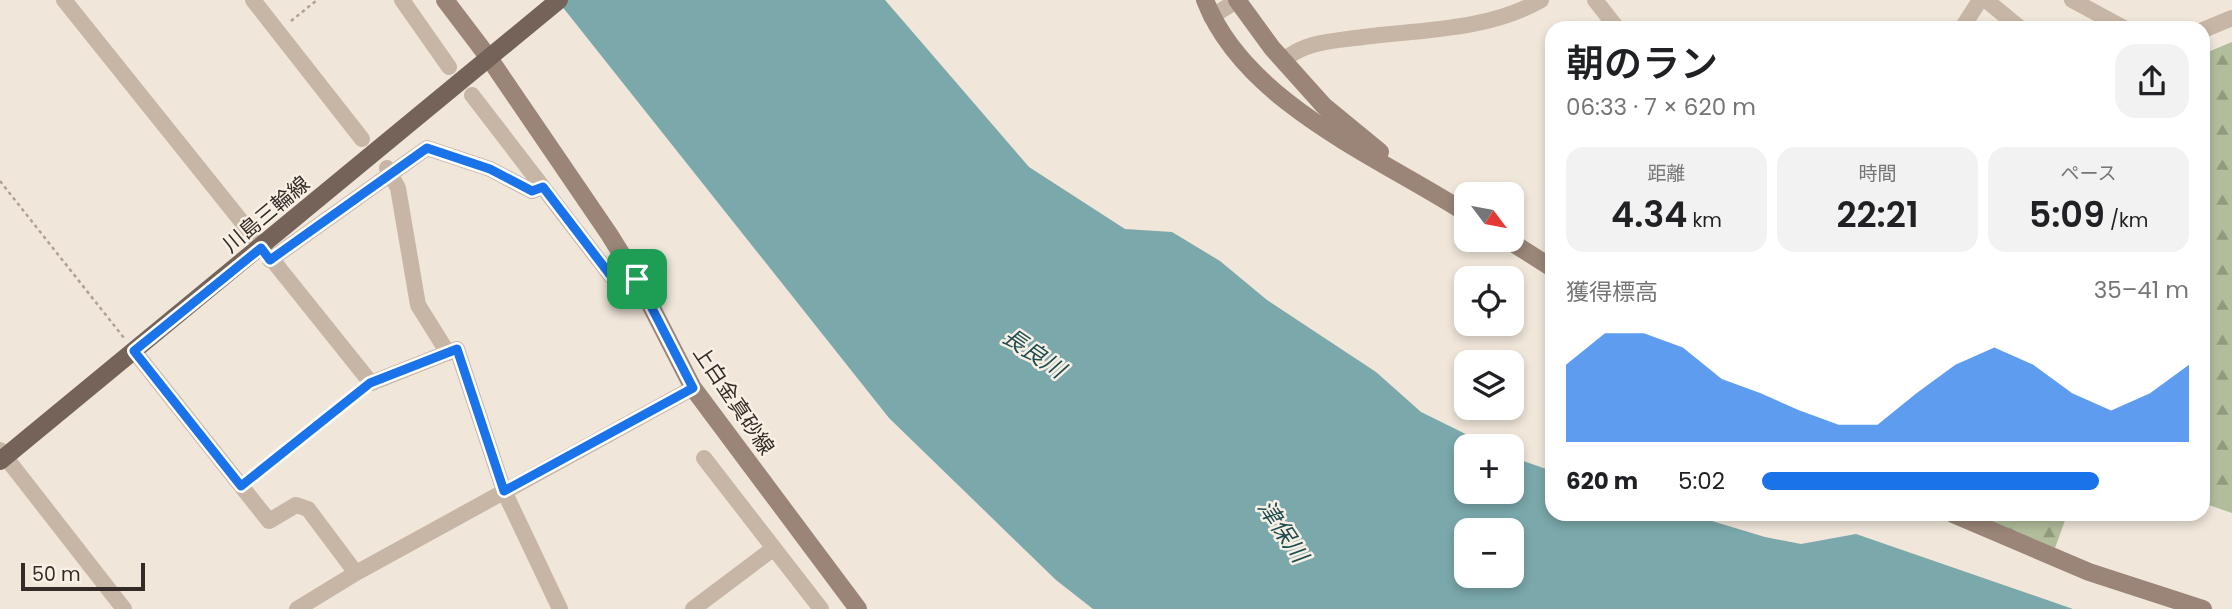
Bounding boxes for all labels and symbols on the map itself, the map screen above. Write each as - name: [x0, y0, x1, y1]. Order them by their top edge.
- street label: 川島三輪線: [216, 169, 316, 259]
- north arrow: [1454, 182, 1524, 252]
- pin: [607, 249, 667, 309]
- water label: 長良川: [996, 320, 1074, 387]
- street label: 上白金真砂線: [687, 340, 781, 460]
- water label: 津保川: [1250, 493, 1317, 571]
- scale bar: [21, 560, 145, 592]

